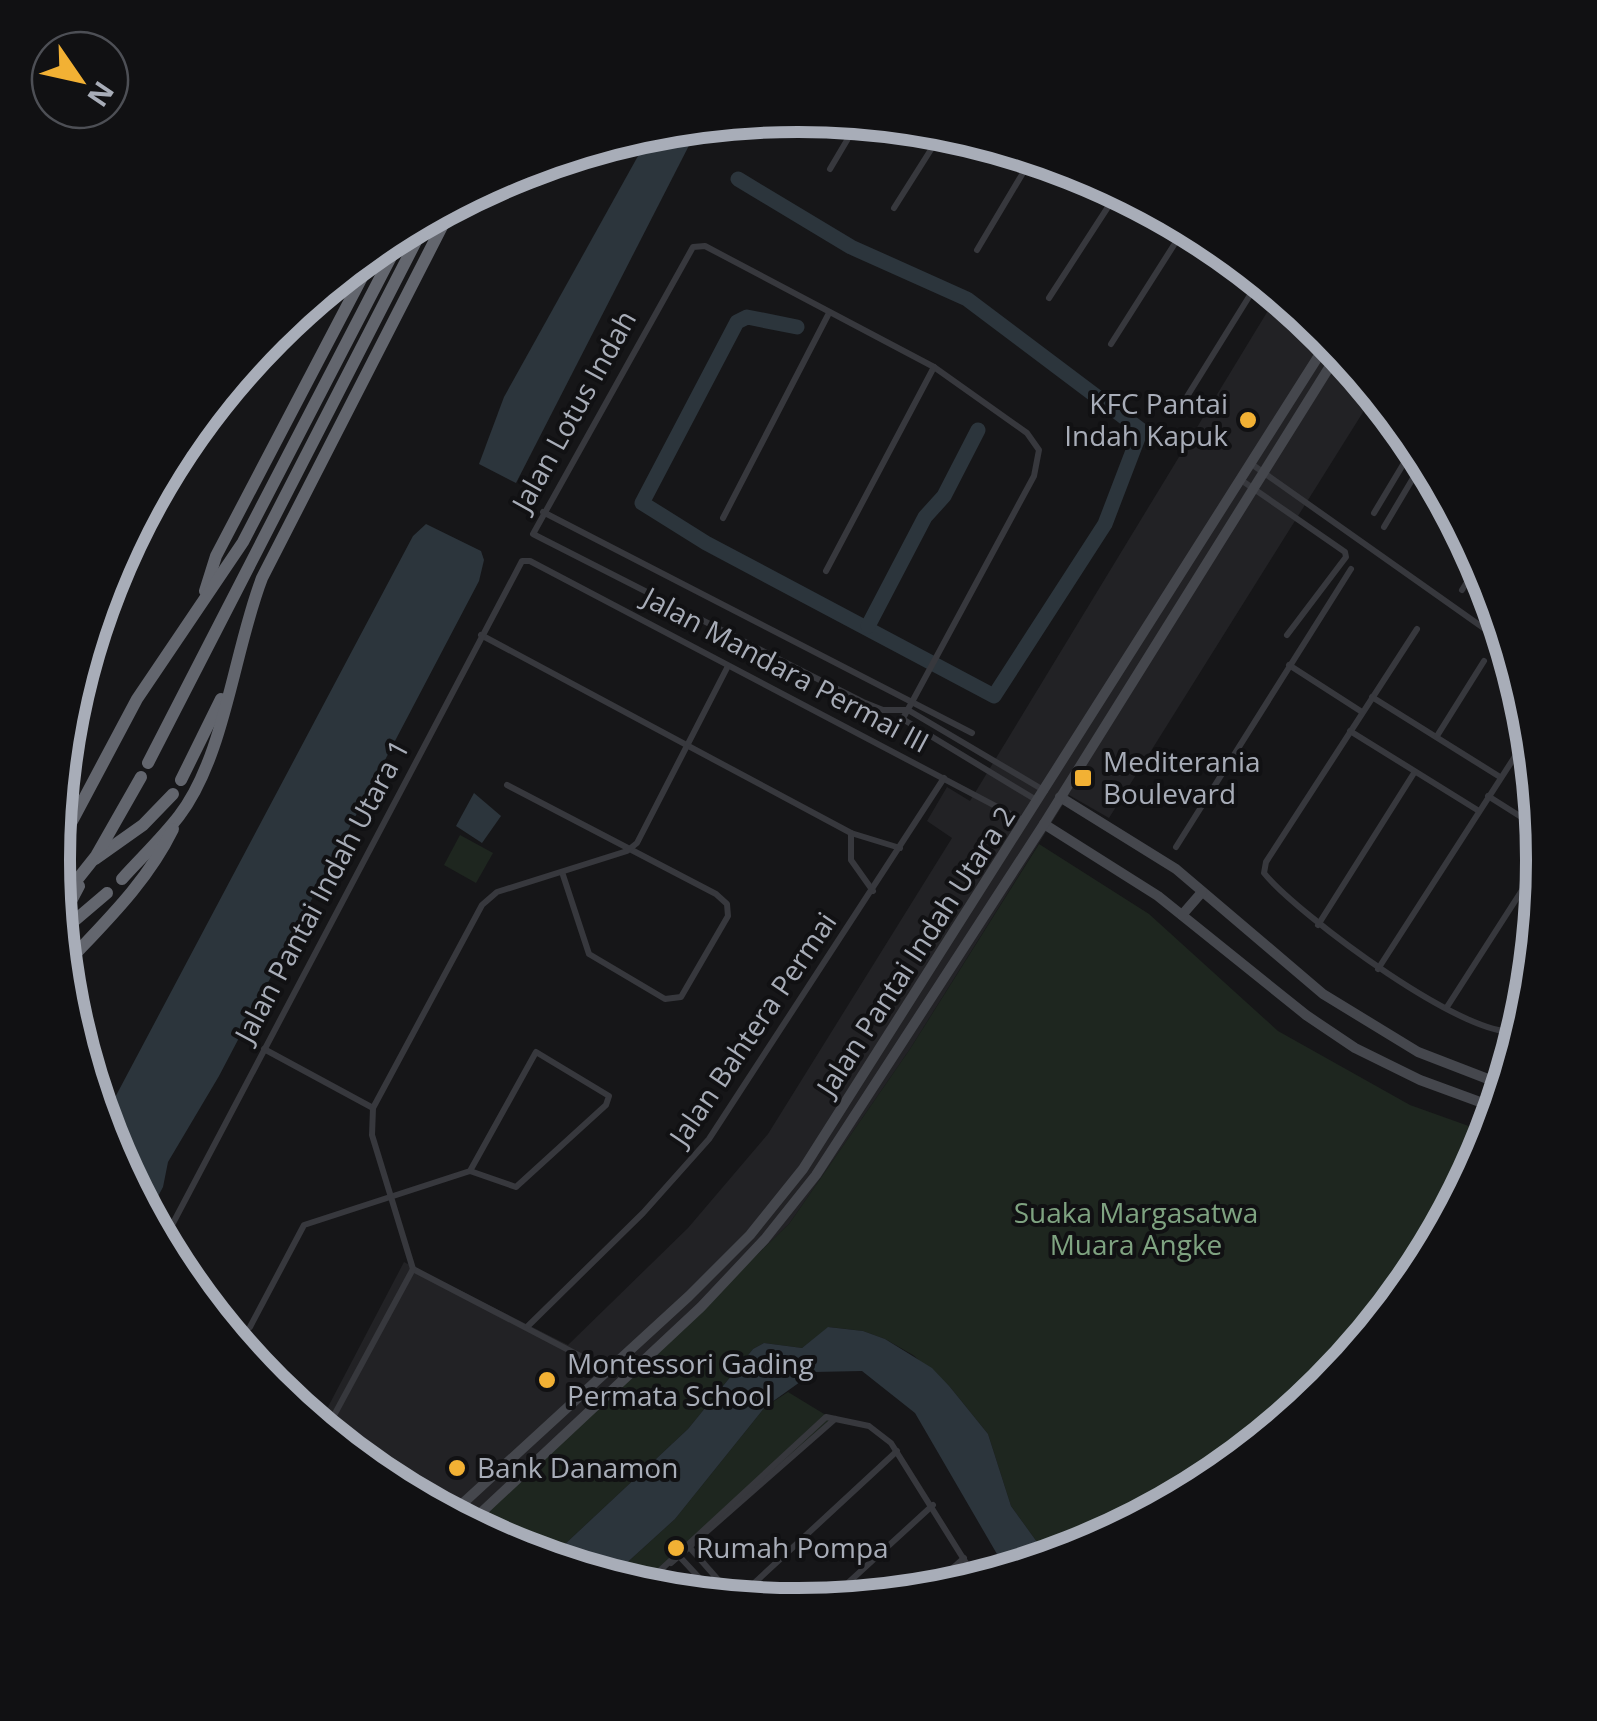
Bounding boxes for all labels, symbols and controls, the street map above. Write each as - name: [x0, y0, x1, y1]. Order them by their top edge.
- north arrow: [30, 30, 130, 130]
- text: N: [79, 74, 124, 115]
- street label: Jalan Lotus Indah: [501, 303, 644, 520]
- place label: KFC Pantai Indah Kapuk: [1064, 384, 1228, 454]
- marker: KFC Pantai Indah Kapuk: [1237, 409, 1259, 431]
- street label: Jalan Mandara Permai III: [634, 576, 936, 761]
- street label: Jalan Pantai Indah Utara 1: [224, 732, 417, 1051]
- place label: Mediterania Boulevard: [1103, 742, 1261, 812]
- marker: Mediterania Boulevard: [1072, 767, 1094, 789]
- street label: Jalan Pantai Indah Utara 2: [806, 798, 1023, 1105]
- street label: Jalan Bahtera Permai: [658, 904, 844, 1155]
- park label: Suaka Margasatwa Muara Angke: [1014, 1193, 1258, 1263]
- place label: Montessori Gading Permata School: [567, 1344, 814, 1414]
- marker: Montessori Gading Permata School: [536, 1369, 558, 1391]
- place label: Bank Danamon: [477, 1448, 678, 1486]
- marker: Bank Danamon: [446, 1457, 468, 1479]
- place label: Rumah Pompa: [696, 1528, 889, 1566]
- marker: Rumah Pompa: [665, 1537, 687, 1559]

